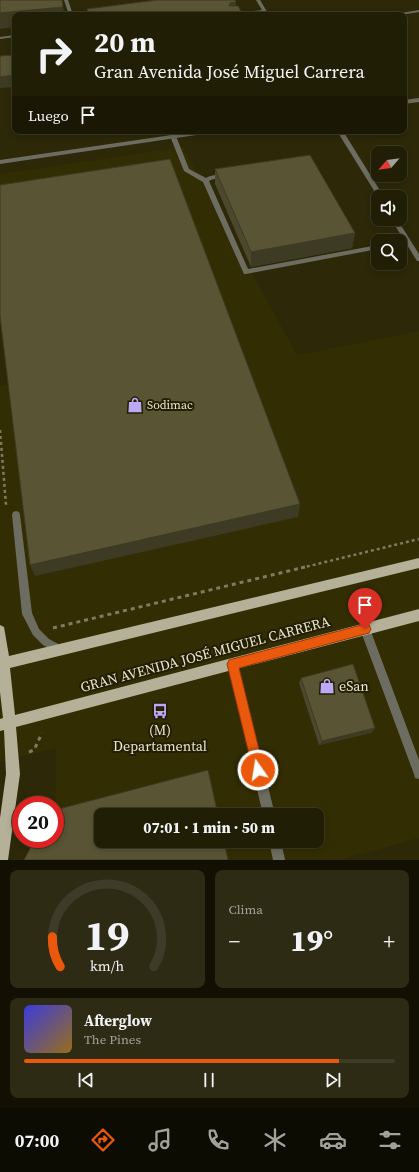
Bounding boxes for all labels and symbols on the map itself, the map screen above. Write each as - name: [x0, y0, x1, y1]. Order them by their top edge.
- north arrow: [371, 146, 407, 182]
- shop icon: Sodimac: [126, 396, 144, 414]
- place label: Sodimac: [147, 397, 193, 413]
- pin: [348, 588, 382, 629]
- street label: GRAN AVENIDA JOSÉ MIGUEL CARRERA: [78, 611, 333, 697]
- place label: eSan: [339, 676, 369, 696]
- shop icon: eSan: [318, 677, 336, 695]
- bus stop icon: (M) Departamental: [151, 702, 169, 720]
- place label: (M) Departamental: [113, 720, 207, 756]
- position arrow: [237, 749, 279, 791]
- speed limit sign: 20: [12, 796, 64, 848]

